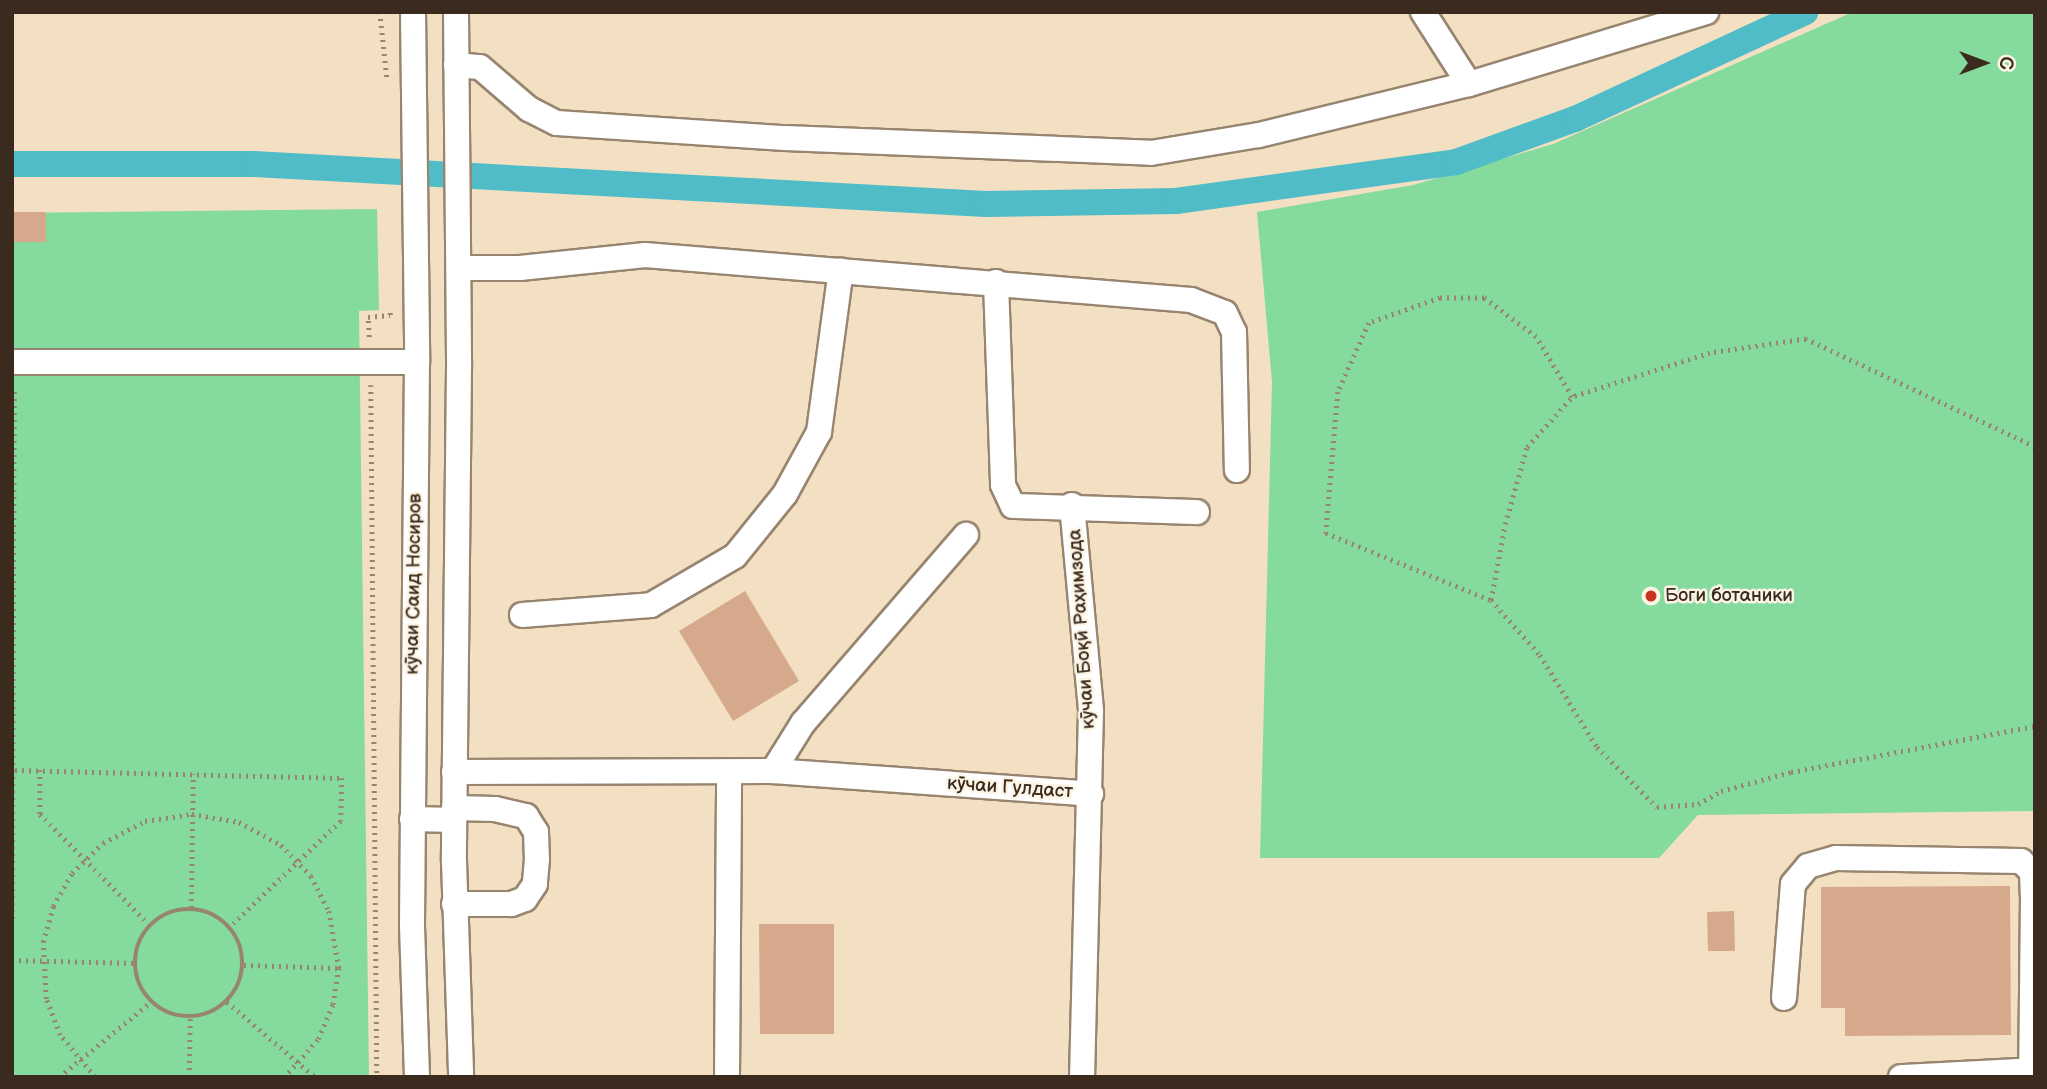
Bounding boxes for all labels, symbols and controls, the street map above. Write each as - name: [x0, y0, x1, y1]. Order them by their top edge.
- north arrow: [1949, 28, 2019, 98]
- text: С: [1994, 56, 2017, 70]
- street label: кӯчаи Саид Носиров: [401, 493, 427, 675]
- street label: кӯчаи Боқӣ Раҳимзода: [1064, 528, 1100, 730]
- place label: Боги ботаники: [1665, 585, 1793, 607]
- marker: Боги ботаники: [1643, 588, 1659, 604]
- street label: кӯчаи Гулдаст: [946, 772, 1074, 804]

